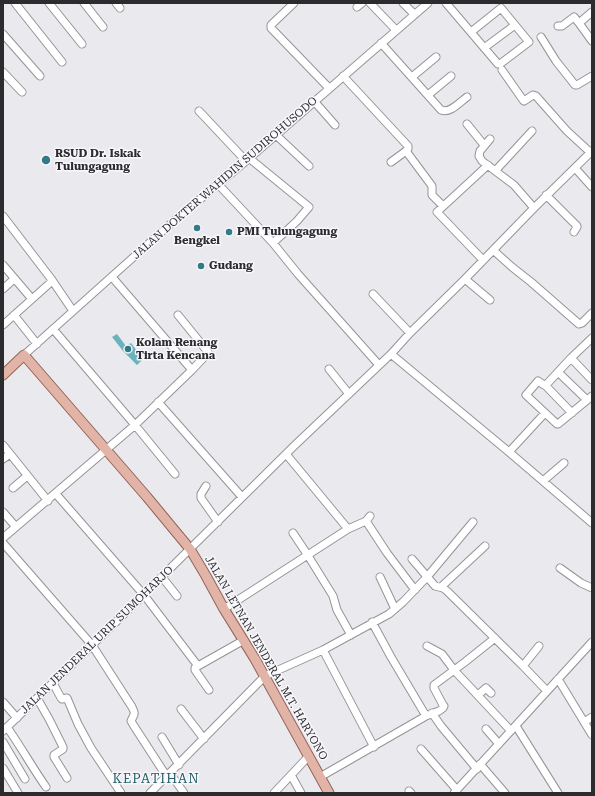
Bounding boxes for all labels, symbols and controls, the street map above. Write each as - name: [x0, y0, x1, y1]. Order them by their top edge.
- street label: JALAN DOKTER WAHIDIN SUDIROHUSODO: [130, 94, 320, 262]
- place label: RSUD Dr. Iskak Tulungagung: [55, 147, 141, 173]
- marker: RSUD Dr. Iskak Tulungagung: [40, 154, 52, 166]
- marker: Bengkel: [192, 223, 202, 233]
- place label: PMI Tulungagung: [237, 225, 337, 239]
- marker: PMI Tulungagung: [224, 227, 234, 237]
- place label: Bengkel: [174, 234, 220, 248]
- place label: Gudang: [209, 259, 253, 273]
- marker: Gudang: [196, 261, 206, 271]
- place label: Kolam Renang Tirta Kencana: [136, 336, 217, 362]
- marker: Kolam Renang Tirta Kencana: [123, 344, 133, 354]
- street label: JALAN LETNAN JENDERAL M.T. HARYONO: [202, 554, 330, 762]
- street label: JALAN JENDERAL URIP SUMOHARJO: [18, 563, 176, 717]
- district label: KEPATIHAN: [112, 771, 200, 787]

